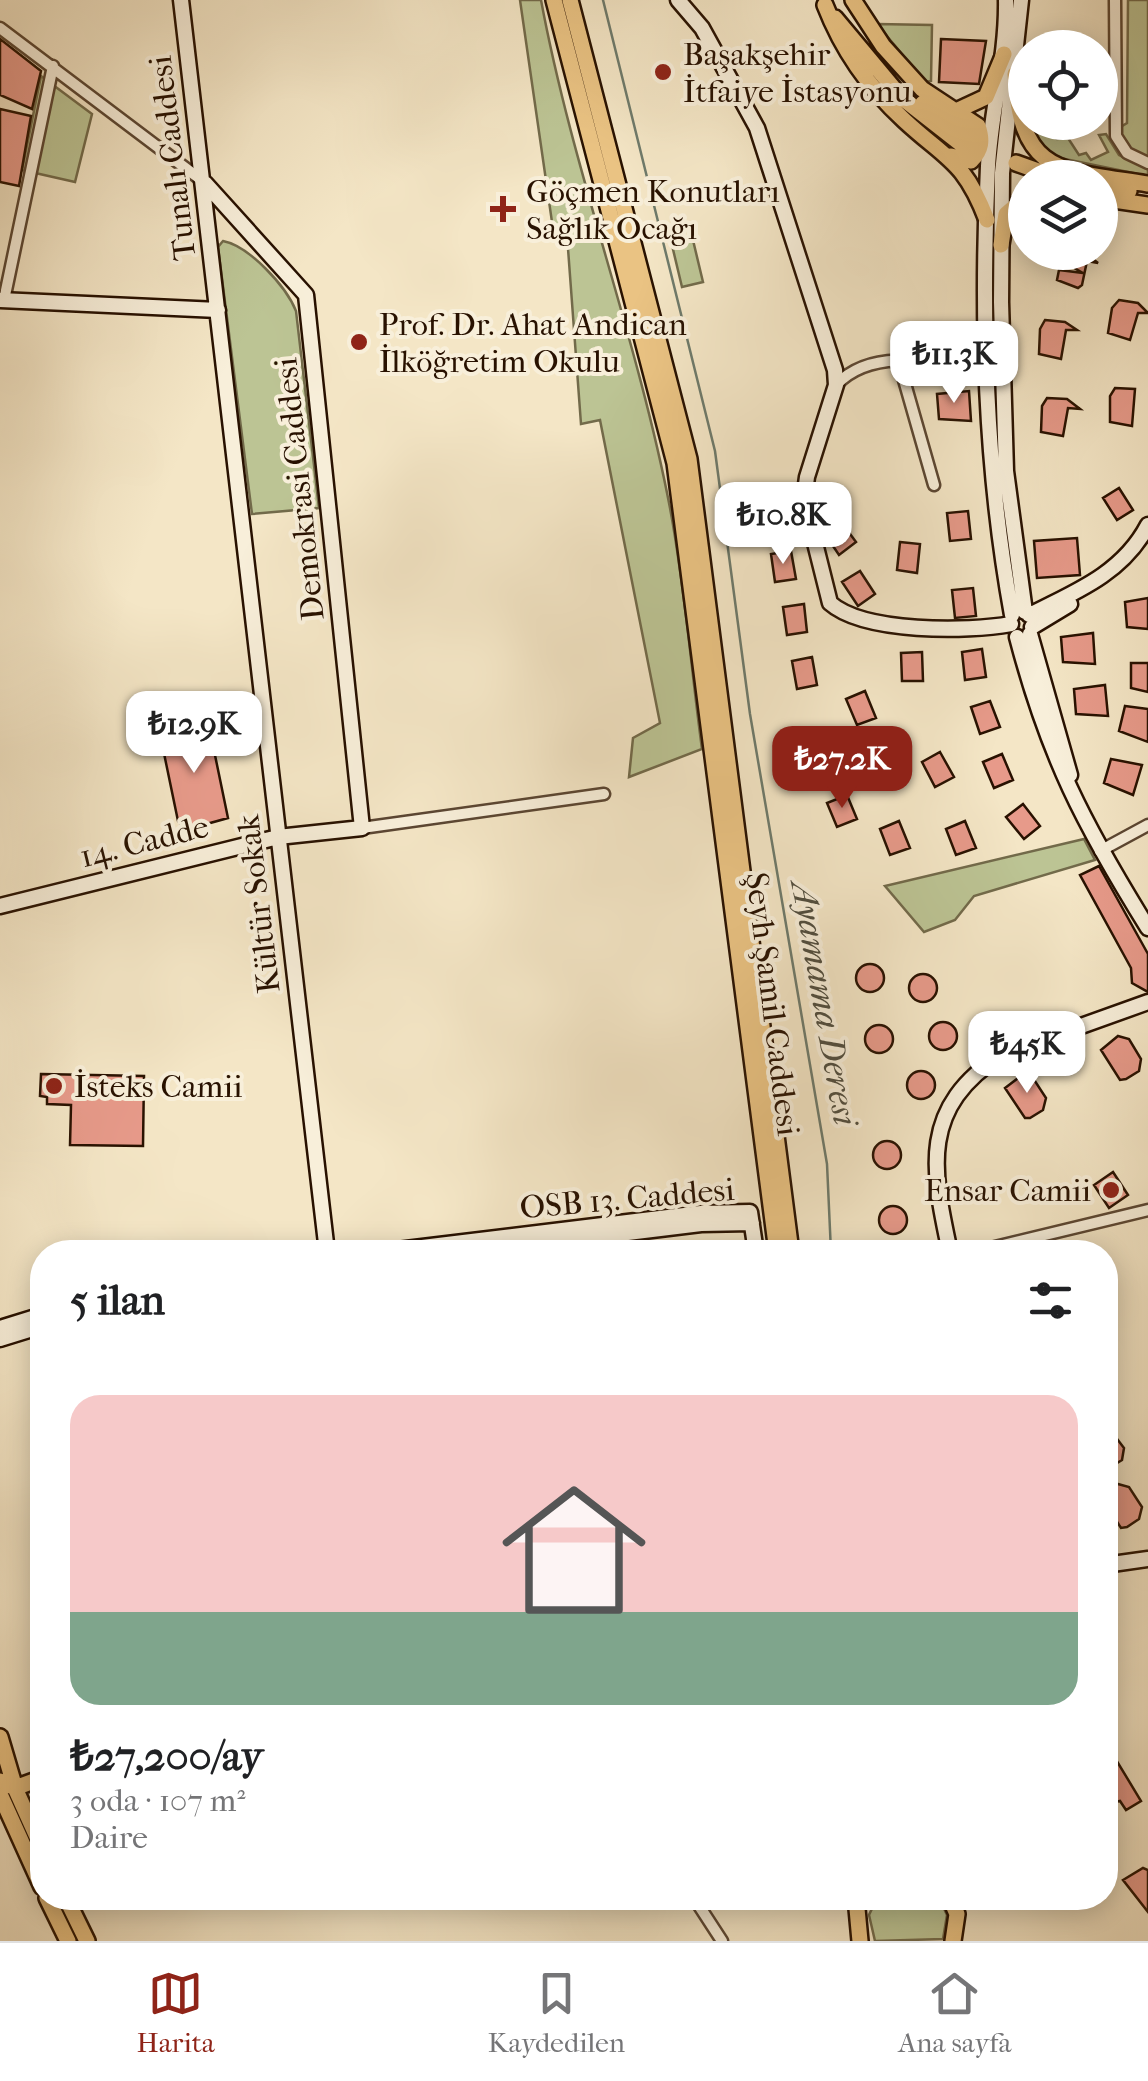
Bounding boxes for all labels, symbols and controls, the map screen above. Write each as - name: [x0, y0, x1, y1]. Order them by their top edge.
- map controls: [1008, 30, 1118, 270]
- button: locate: [1008, 30, 1118, 140]
- place label: Başakşehir İtfaiye İstasyonu: [683, 36, 912, 110]
- street label: Tunalı Caddesi: [142, 53, 203, 262]
- marker: Başakşehir İtfaiye İstasyonu: [652, 61, 674, 83]
- button: layers: [1008, 160, 1118, 270]
- place label: Göçmen Konutları Sağlık Ocağı: [526, 173, 780, 247]
- marker: Göçmen Konutları Sağlık Ocağı: [490, 196, 516, 222]
- place label: Prof. Dr. Ahat Andican İlköğretim Okulu: [379, 306, 687, 380]
- pin: ₺11.3K: [873, 321, 1035, 406]
- marker: Prof. Dr. Ahat Andican İlköğretim Okulu: [348, 331, 370, 353]
- text: ₺11.3K: [912, 335, 996, 372]
- street label: Demokrasi Caddesi: [267, 355, 332, 622]
- pin: ₺10.8K: [702, 482, 864, 567]
- text: ₺10.8K: [737, 496, 829, 533]
- pin: ₺12.9K: [113, 691, 275, 776]
- text: ₺12.9K: [148, 705, 240, 742]
- pin: ₺27.2K: [761, 726, 923, 811]
- text: ₺27.2K: [794, 740, 890, 777]
- street label: 14. Cadde: [76, 808, 212, 875]
- street label: Kültür Sokak: [229, 812, 288, 995]
- street label: Şeyh Şamil Caddesi: [738, 870, 807, 1138]
- water label: Ayamama Deresi: [782, 874, 867, 1131]
- pin: ₺45K: [968, 1011, 1086, 1096]
- text: ₺45K: [990, 1025, 1064, 1062]
- place label: İsteks Camii: [74, 1068, 243, 1105]
- marker: İsteks Camii: [43, 1075, 65, 1097]
- street label: OSB 13. Caddesi: [518, 1171, 736, 1226]
- place label: Ensar Camii: [924, 1172, 1092, 1209]
- marker: Ensar Camii: [1100, 1179, 1122, 1201]
- icon: filters: [1023, 1273, 1078, 1328]
- text: 5 ilan: [70, 1276, 165, 1325]
- icon: home: [484, 1460, 664, 1640]
- text: ₺27,200/ay: [70, 1732, 263, 1781]
- text: 3 oda · 107 m²: [70, 1782, 245, 1819]
- text: Daire: [70, 1819, 148, 1856]
- tab: Harita: [137, 1966, 215, 2059]
- tab: Kaydedilen: [488, 1966, 625, 2059]
- tab: Ana sayfa: [898, 1966, 1011, 2059]

